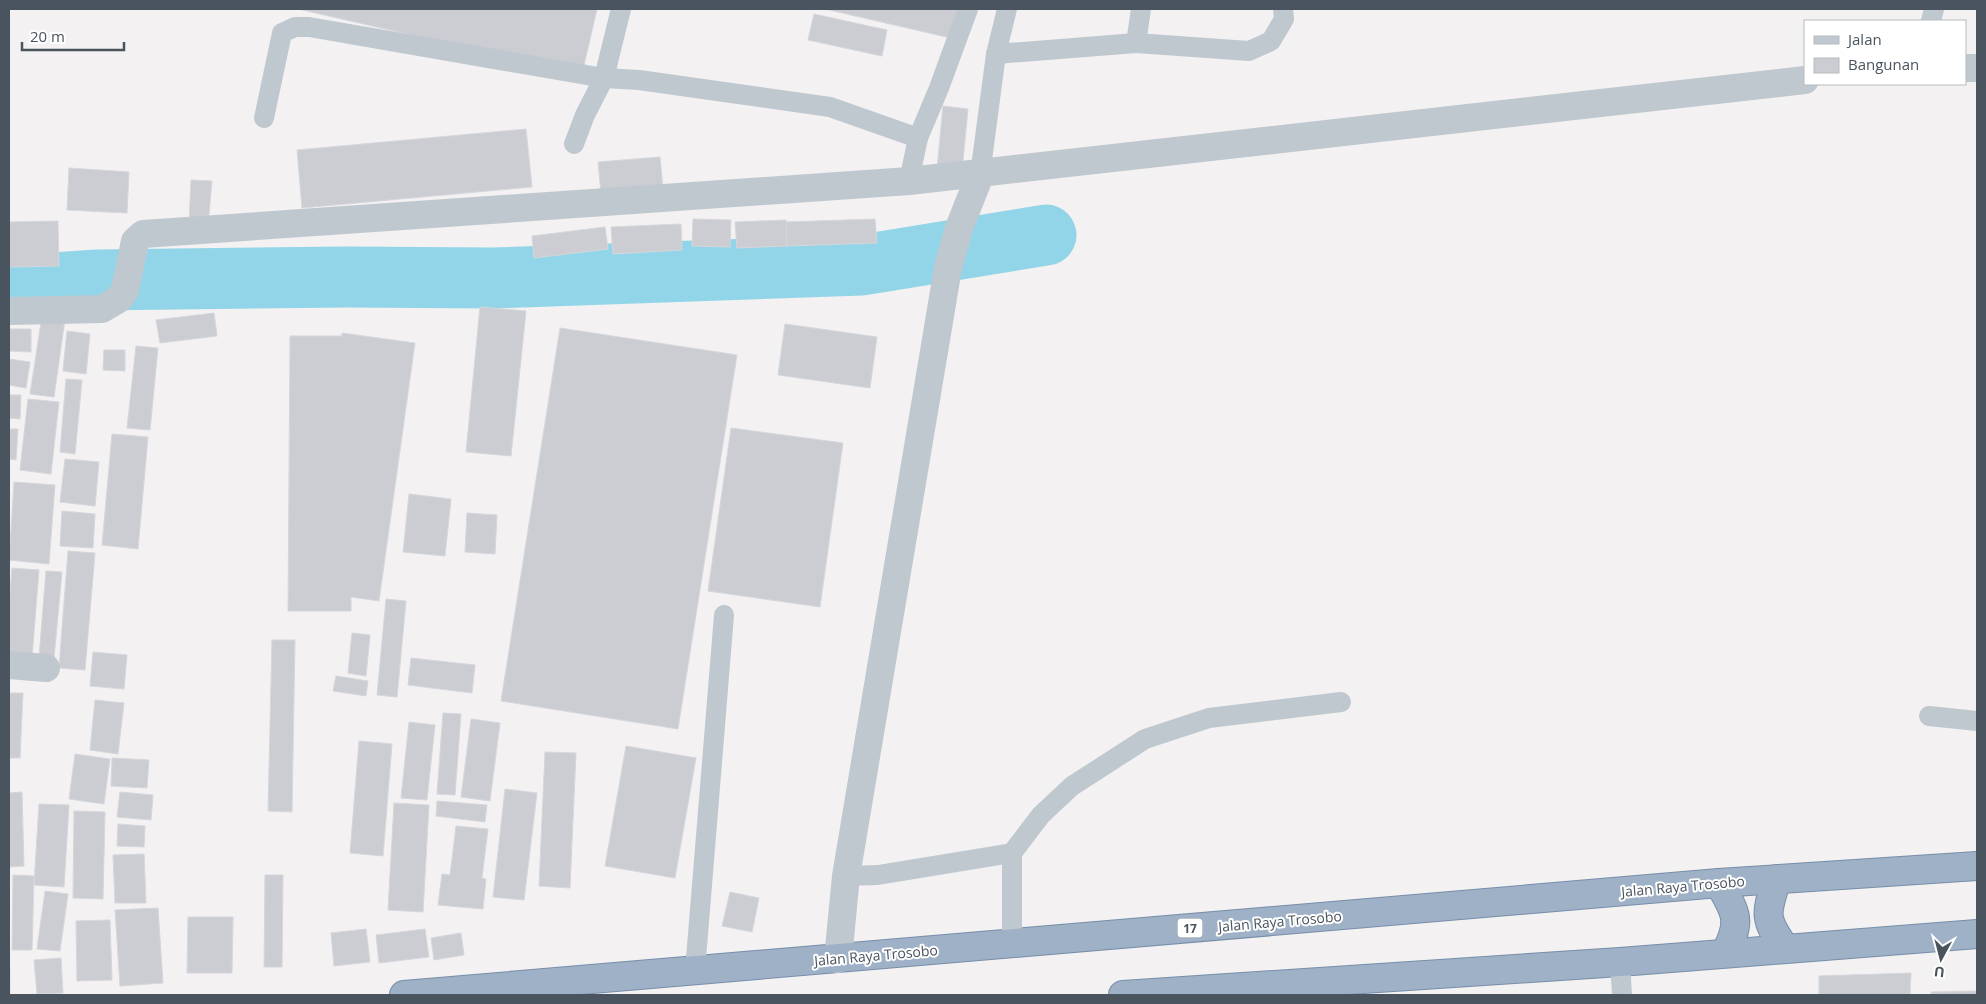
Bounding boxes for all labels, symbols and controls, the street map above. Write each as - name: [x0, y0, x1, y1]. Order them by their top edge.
- scale bar: [22, 20, 125, 52]
- legend: [1804, 20, 1966, 85]
- text: 20 m: [30, 26, 65, 46]
- text: Jalan: [1846, 29, 1882, 49]
- text: Bangunan: [1848, 54, 1919, 74]
- street label: Jalan Raya Trosobo: [1618, 871, 1746, 901]
- street label: Jalan Raya Trosobo: [1215, 906, 1343, 936]
- road number: 17: [1178, 918, 1202, 938]
- north arrow: [1916, 934, 1966, 984]
- street label: Jalan Raya Trosobo: [811, 940, 939, 970]
- text: U: [1933, 962, 1946, 982]

